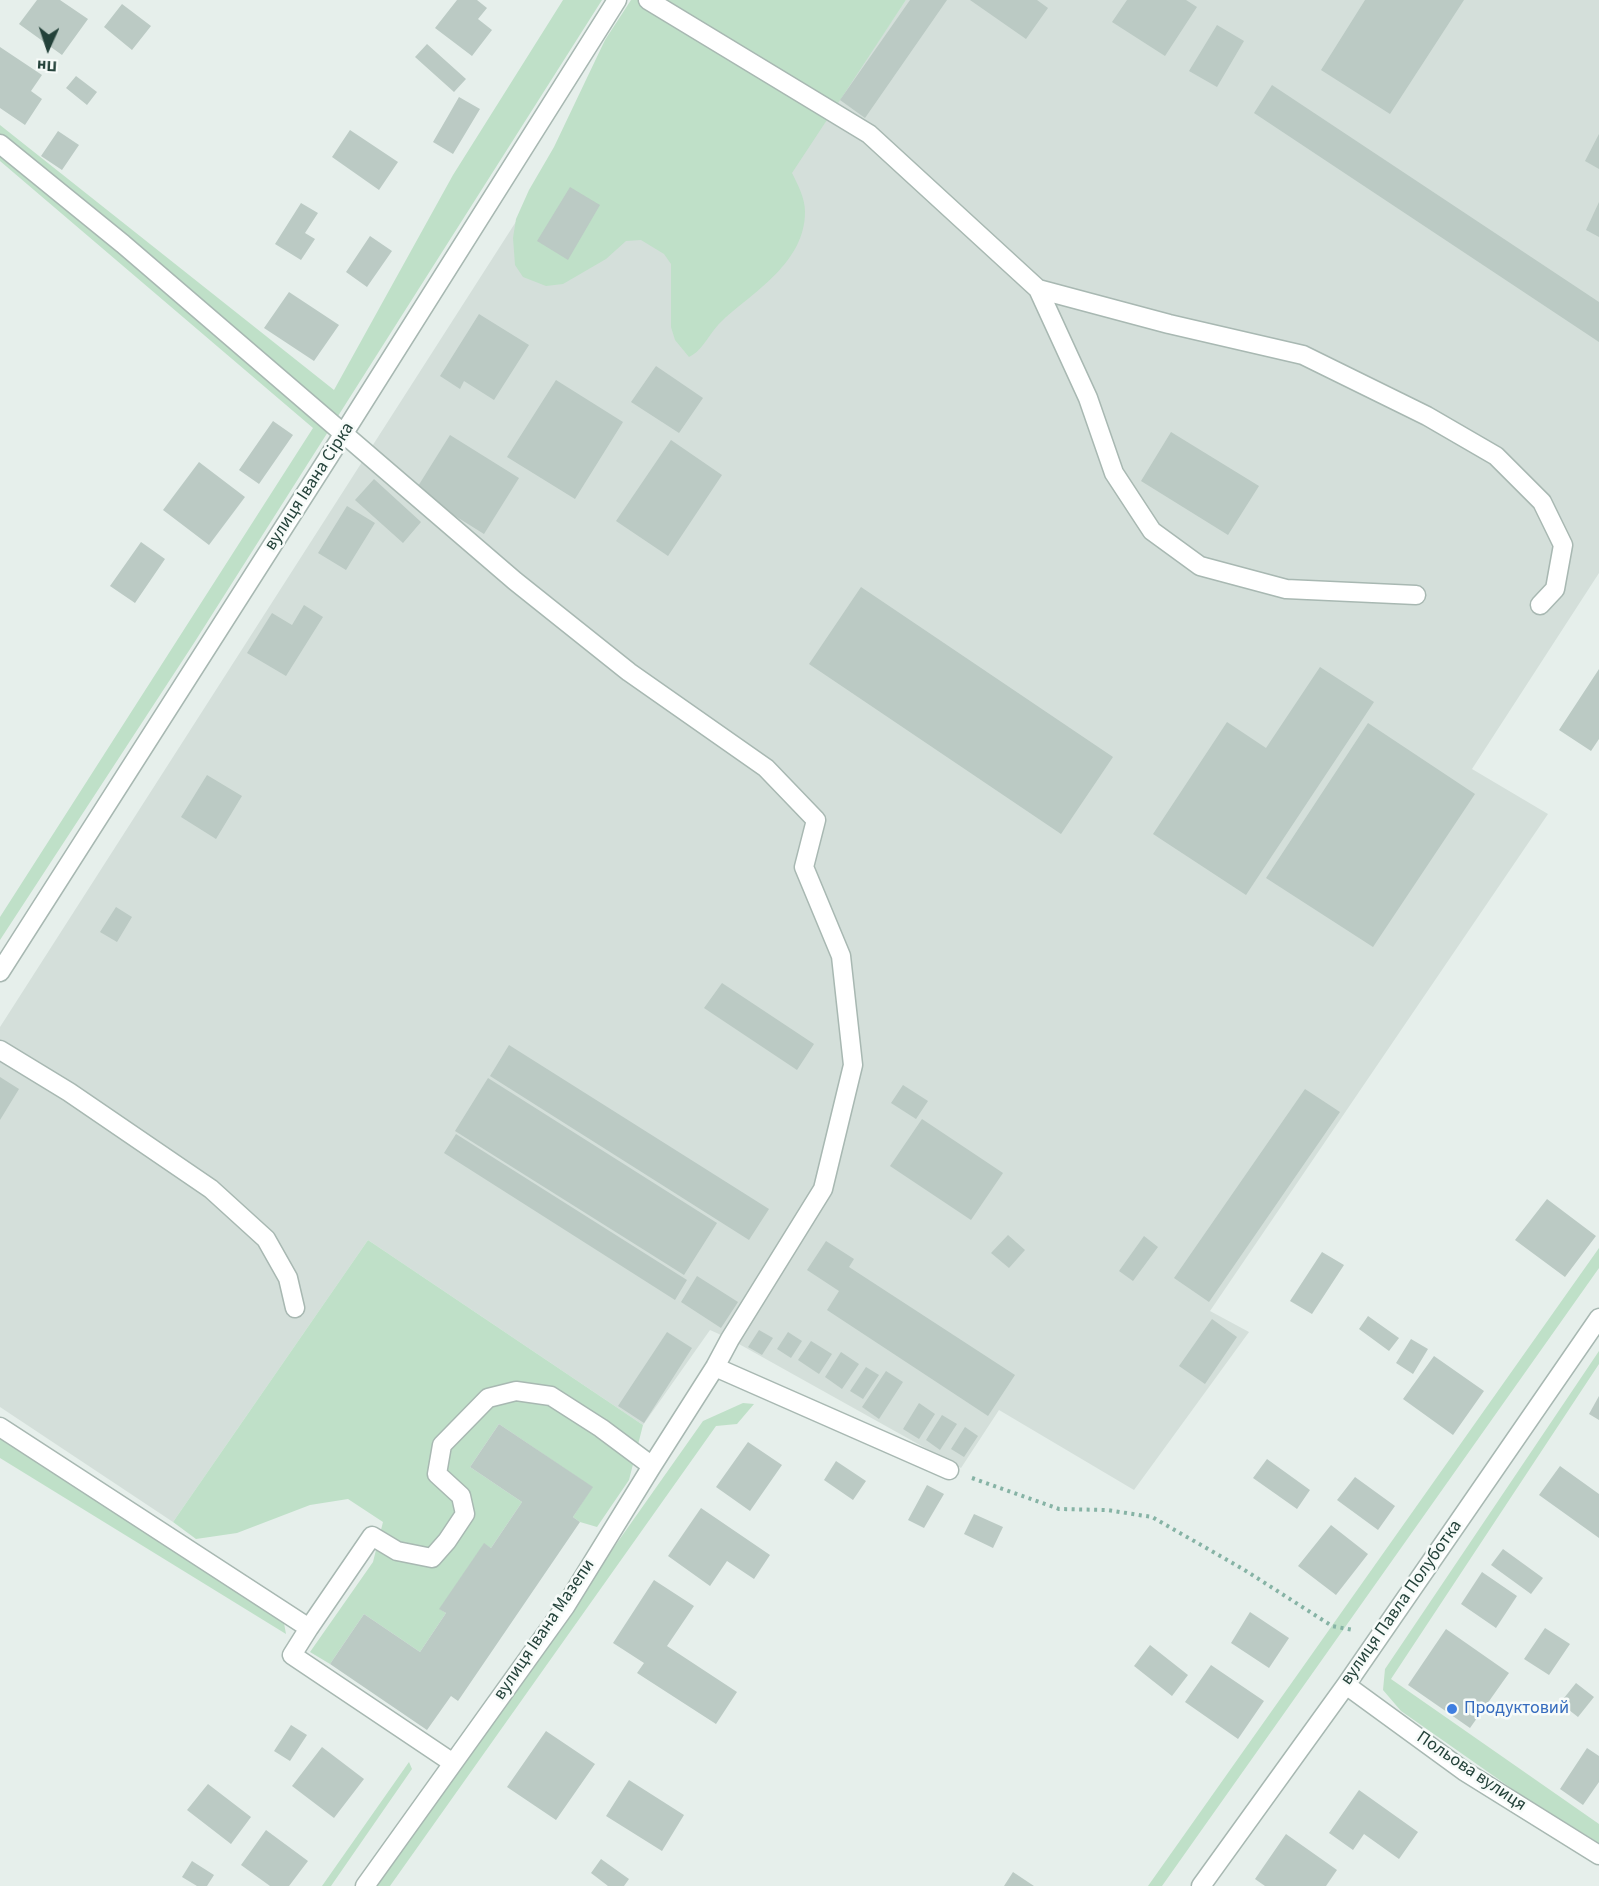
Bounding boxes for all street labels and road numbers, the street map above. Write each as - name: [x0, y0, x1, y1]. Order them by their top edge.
- street label: вулиця Івана Сірка: [261, 419, 359, 555]
- street label: вулиця Павла Полуботка: [1337, 1516, 1467, 1690]
- street label: вулиця Івана Мазепи: [490, 1556, 600, 1704]
- street label: Польова вулиця: [1412, 1727, 1530, 1817]

